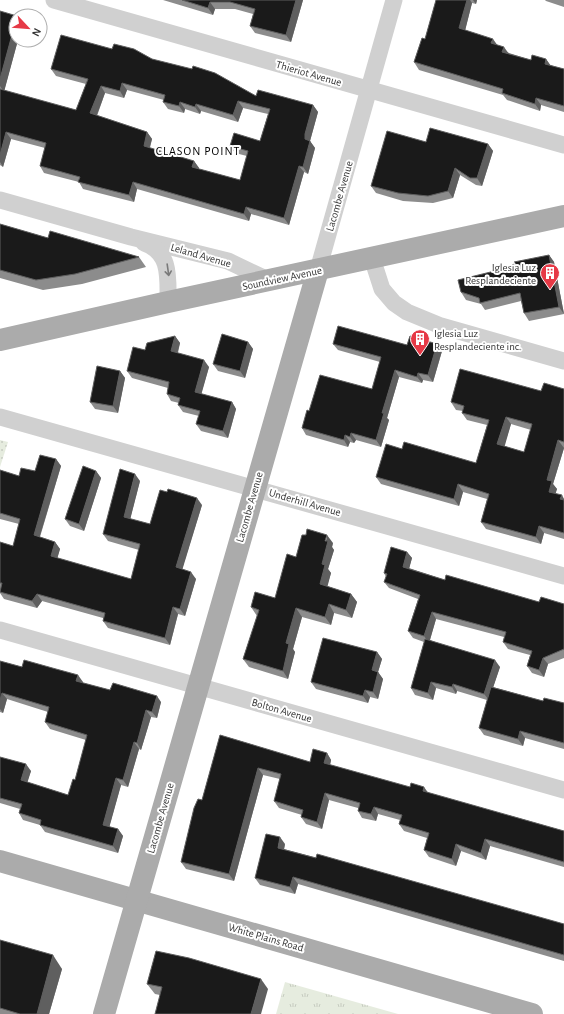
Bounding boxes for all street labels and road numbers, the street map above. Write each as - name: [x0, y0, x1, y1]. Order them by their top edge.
- street label: Thieriot Avenue: [275, 59, 343, 88]
- street label: Lacombe Avenue: [324, 160, 355, 233]
- street label: Leland Avenue: [169, 242, 232, 269]
- street label: Soundview Avenue: [241, 265, 323, 292]
- street label: Lacombe Avenue: [234, 471, 265, 544]
- street label: Underhill Avenue: [268, 487, 342, 518]
- street label: Bolton Avenue: [250, 697, 313, 724]
- street label: Lacombe Avenue: [145, 782, 176, 855]
- street label: White Plains Road: [227, 921, 305, 954]

